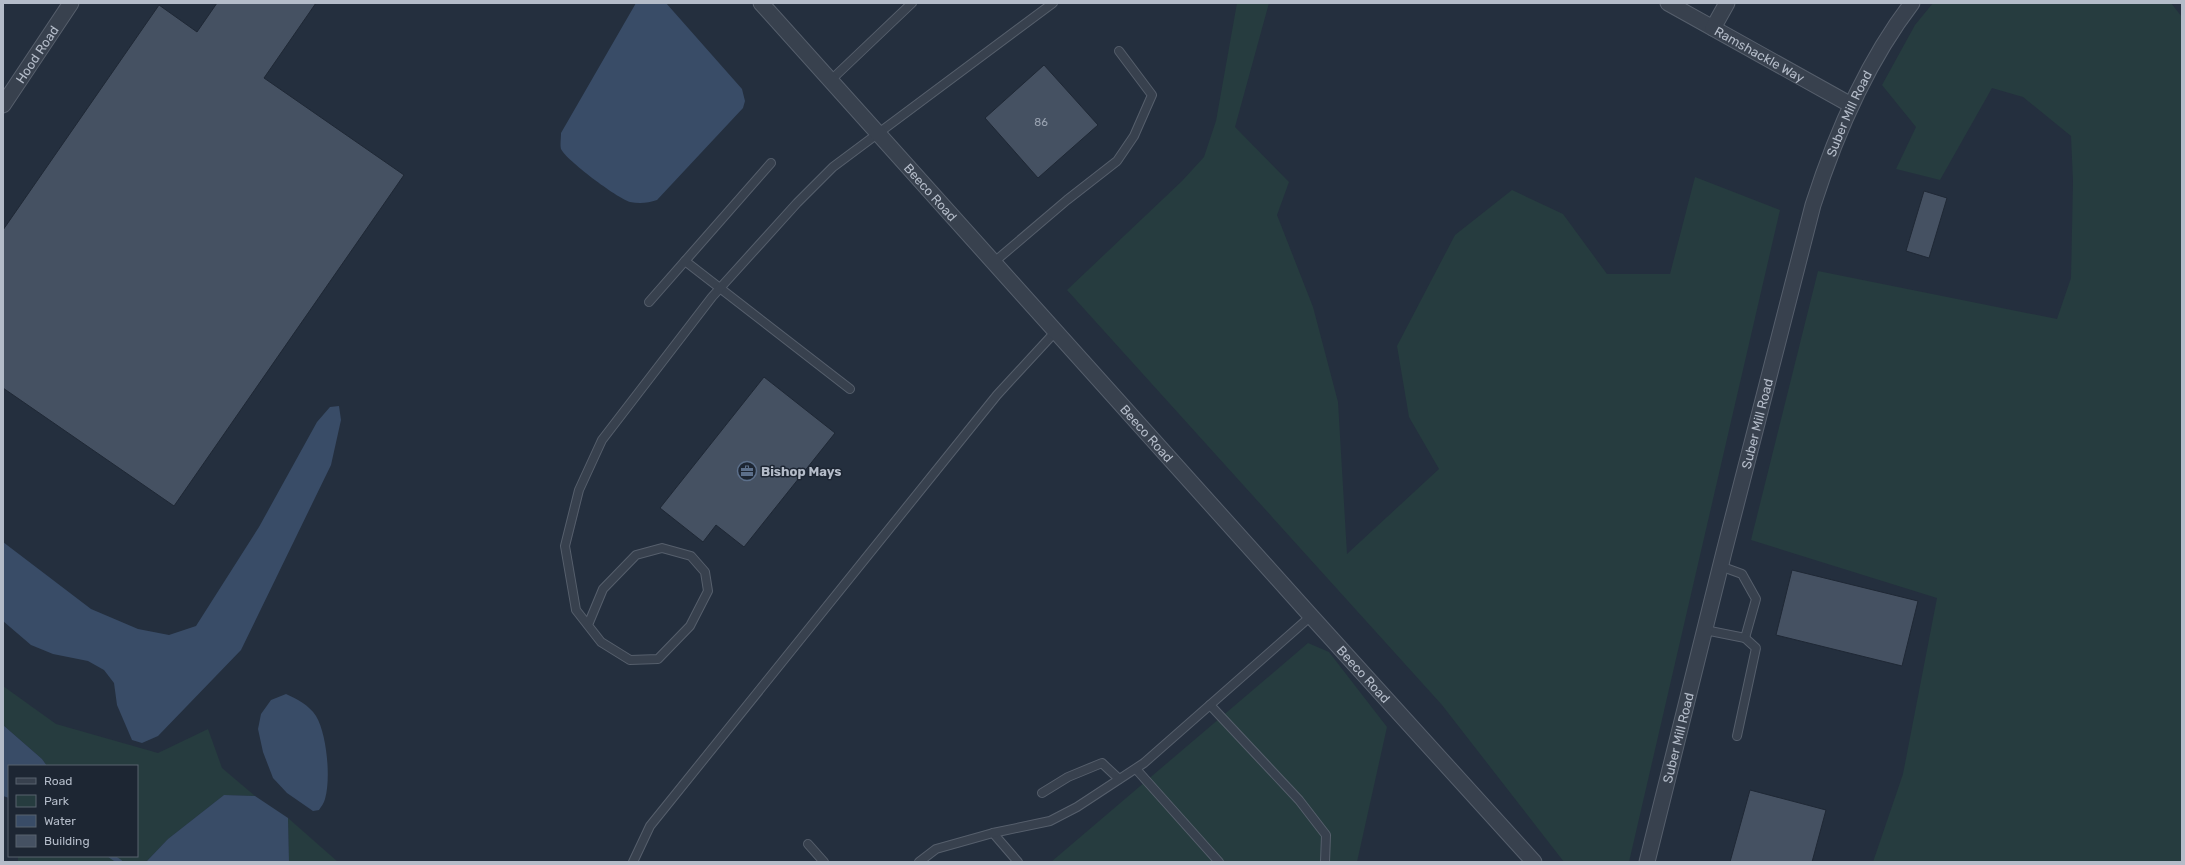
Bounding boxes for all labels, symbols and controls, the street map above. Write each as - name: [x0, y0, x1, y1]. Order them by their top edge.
- street label: Hood Road: [13, 23, 62, 86]
- street label: Ramshackle Way: [1712, 23, 1807, 86]
- street label: Suber Mill Road: [1823, 68, 1875, 159]
- house number: 86: [1034, 116, 1048, 129]
- street label: Beeco Road: [901, 161, 960, 224]
- street label: Suber Mill Road: [1739, 377, 1776, 470]
- street label: Beeco Road: [1117, 402, 1176, 465]
- office icon: Bishop Mays: [736, 460, 758, 482]
- place label: Bishop Mays: [761, 464, 841, 479]
- street label: Beeco Road: [1334, 643, 1393, 706]
- street label: Suber Mill Road: [1660, 691, 1697, 785]
- legend: [8, 765, 138, 857]
- text: Road: [44, 774, 72, 788]
- text: Park: [44, 794, 70, 808]
- text: Water: [44, 814, 76, 828]
- text: Building: [44, 834, 90, 848]

